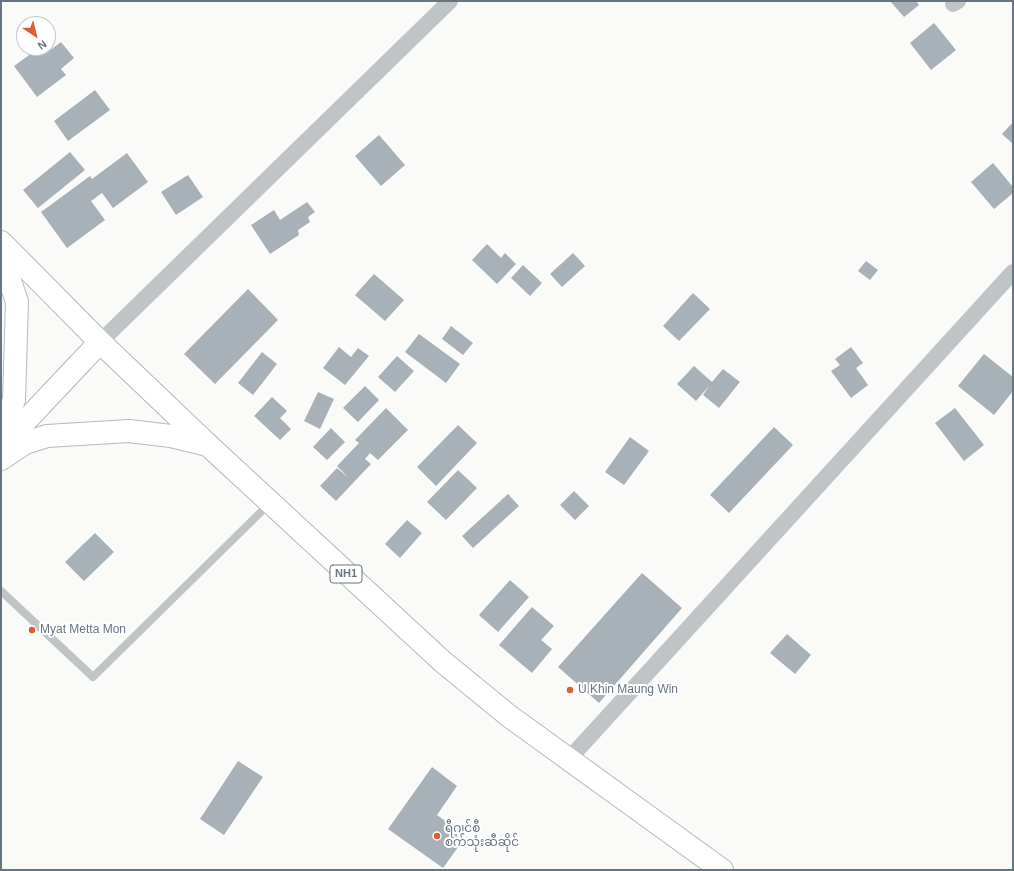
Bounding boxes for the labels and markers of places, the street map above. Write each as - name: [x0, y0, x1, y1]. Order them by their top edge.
- place label: Myat Metta Mon: [40, 623, 126, 637]
- marker: Myat Metta Mon: [27, 625, 37, 635]
- place label: U Khin Maung Win: [578, 683, 678, 697]
- marker: U Khin Maung Win: [565, 685, 575, 695]
- place label: ရီဂျင်စီ စက်သုံးဆီဆိုင်: [445, 822, 519, 850]
- marker: ရီဂျင်စီ စက်သုံးဆီဆိုင်: [432, 831, 442, 841]

